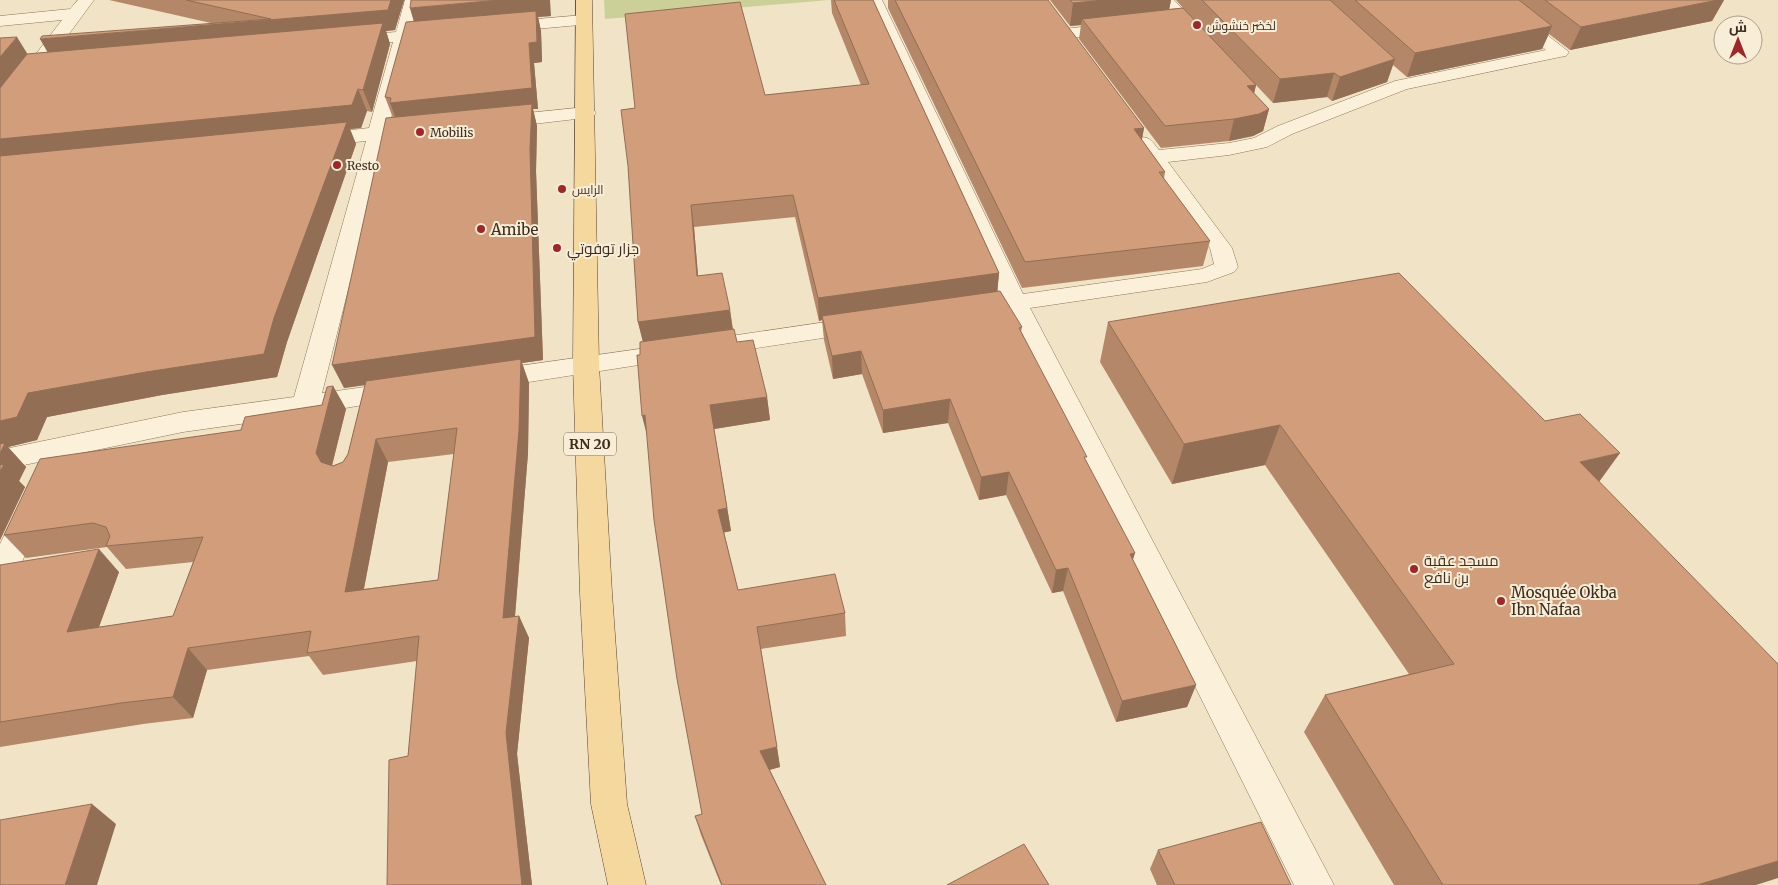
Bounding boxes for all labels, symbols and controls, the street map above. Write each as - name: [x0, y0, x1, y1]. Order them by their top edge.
- north arrow: [1713, 15, 1763, 65]
- place label: لخضر خنشوش: [1207, 18, 1276, 33]
- text: ش: [1729, 18, 1747, 36]
- marker: لخضر خنشوش: [1191, 19, 1203, 31]
- place label: Mobilis: [430, 125, 473, 140]
- marker: Mobilis: [414, 126, 426, 138]
- place label: Resto: [347, 158, 379, 173]
- marker: Resto: [331, 159, 343, 171]
- place label: الرايس: [572, 182, 604, 197]
- marker: الرايس: [556, 183, 568, 195]
- place label: Amibe: [490, 220, 539, 239]
- marker: Amibe: [475, 223, 487, 235]
- place label: جزار توفوتي: [567, 239, 639, 261]
- marker: جزار توفوتي: [551, 242, 563, 254]
- road number: RN 20: [564, 432, 616, 456]
- place label: مسجد عقبة بن نافع: [1424, 551, 1499, 589]
- marker: مسجد عقبة بن نافع: [1408, 563, 1420, 575]
- place label: Mosquée Okba Ibn Nafaa: [1511, 583, 1617, 619]
- marker: Mosquée Okba Ibn Nafaa: [1495, 595, 1507, 607]

